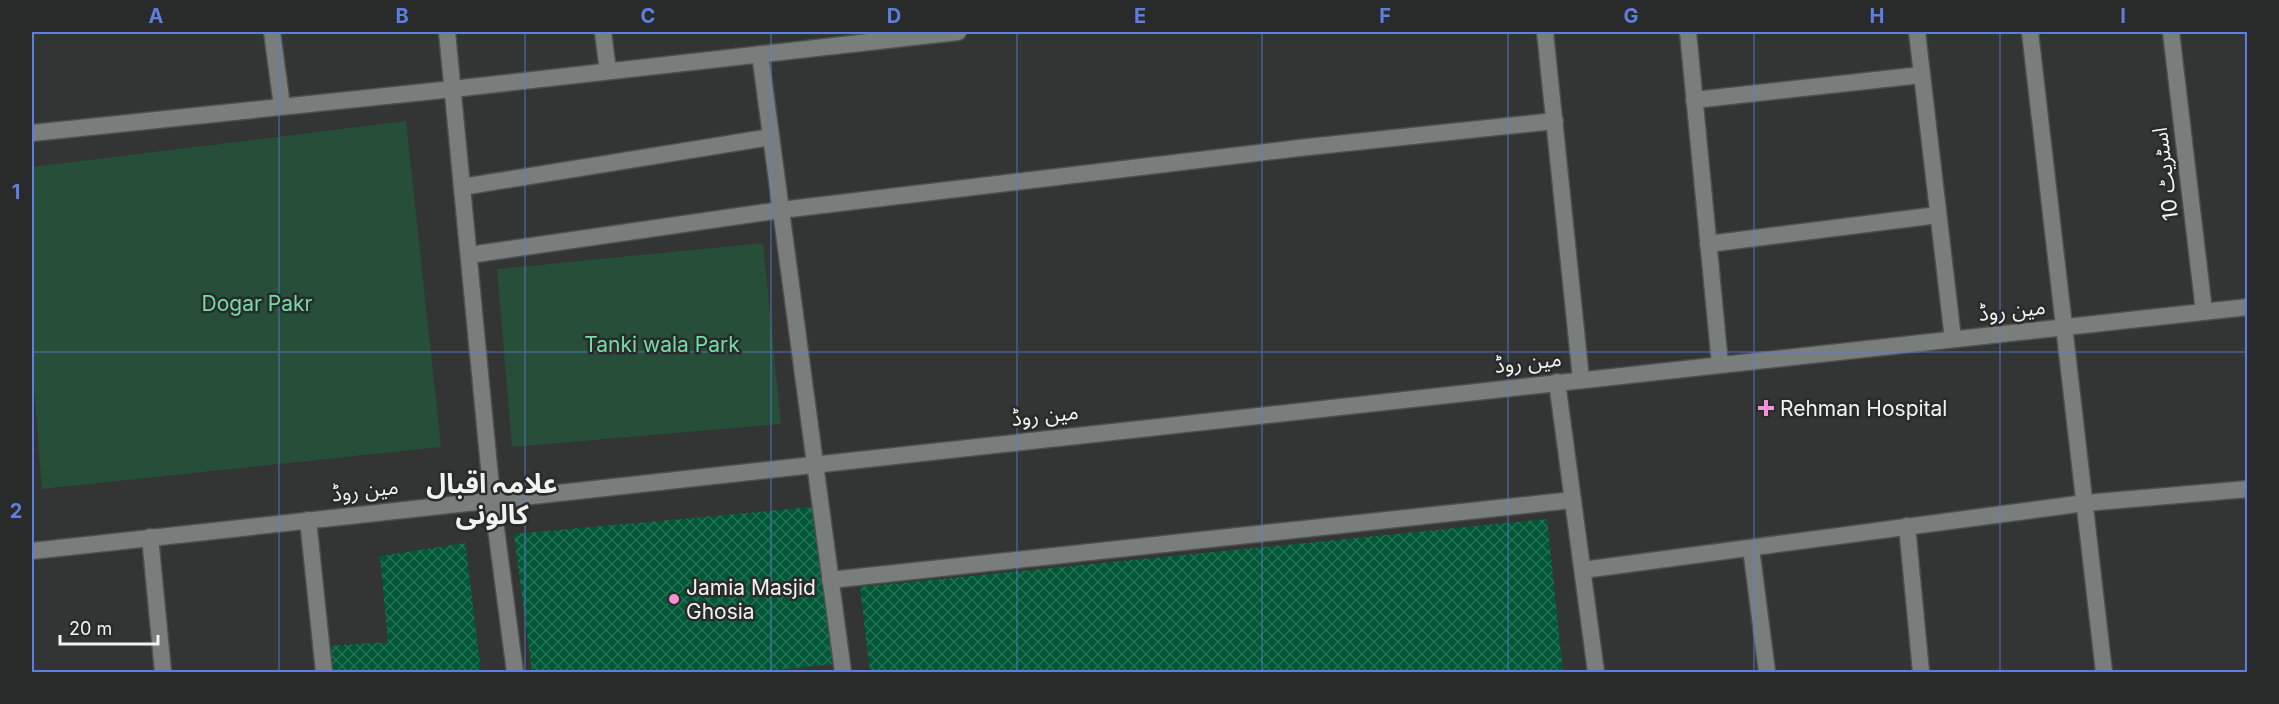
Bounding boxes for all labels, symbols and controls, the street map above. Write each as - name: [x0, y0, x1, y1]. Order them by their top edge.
- text: A: [149, 4, 164, 28]
- text: B: [395, 4, 409, 28]
- text: C: [641, 4, 655, 28]
- text: D: [887, 4, 901, 28]
- text: E: [1134, 4, 1146, 28]
- text: F: [1379, 4, 1391, 28]
- text: G: [1623, 4, 1639, 28]
- text: H: [1870, 4, 1884, 28]
- text: I: [2120, 4, 2126, 28]
- street label: اسٹریٹ 10: [2147, 126, 2183, 222]
- text: 1: [12, 180, 20, 204]
- park label: Dogar Pakr: [202, 291, 313, 316]
- street label: مین روڈ: [1977, 294, 2047, 326]
- park label: Tanki wala Park: [584, 332, 740, 357]
- street label: مین روڈ: [1493, 346, 1563, 378]
- place label: Rehman Hospital: [1780, 396, 1947, 421]
- street label: مین روڈ: [1010, 399, 1080, 431]
- marker: Rehman Hospital: [1757, 399, 1775, 417]
- district label: علامہ اقبال کالونی: [426, 467, 558, 531]
- street label: مین روڈ: [330, 473, 400, 507]
- text: 2: [10, 499, 22, 523]
- place label: Jamia Masjid Ghosia: [686, 575, 816, 624]
- marker: Jamia Masjid Ghosia: [667, 592, 681, 606]
- scale bar: [60, 608, 158, 646]
- text: 20 m: [69, 618, 112, 639]

